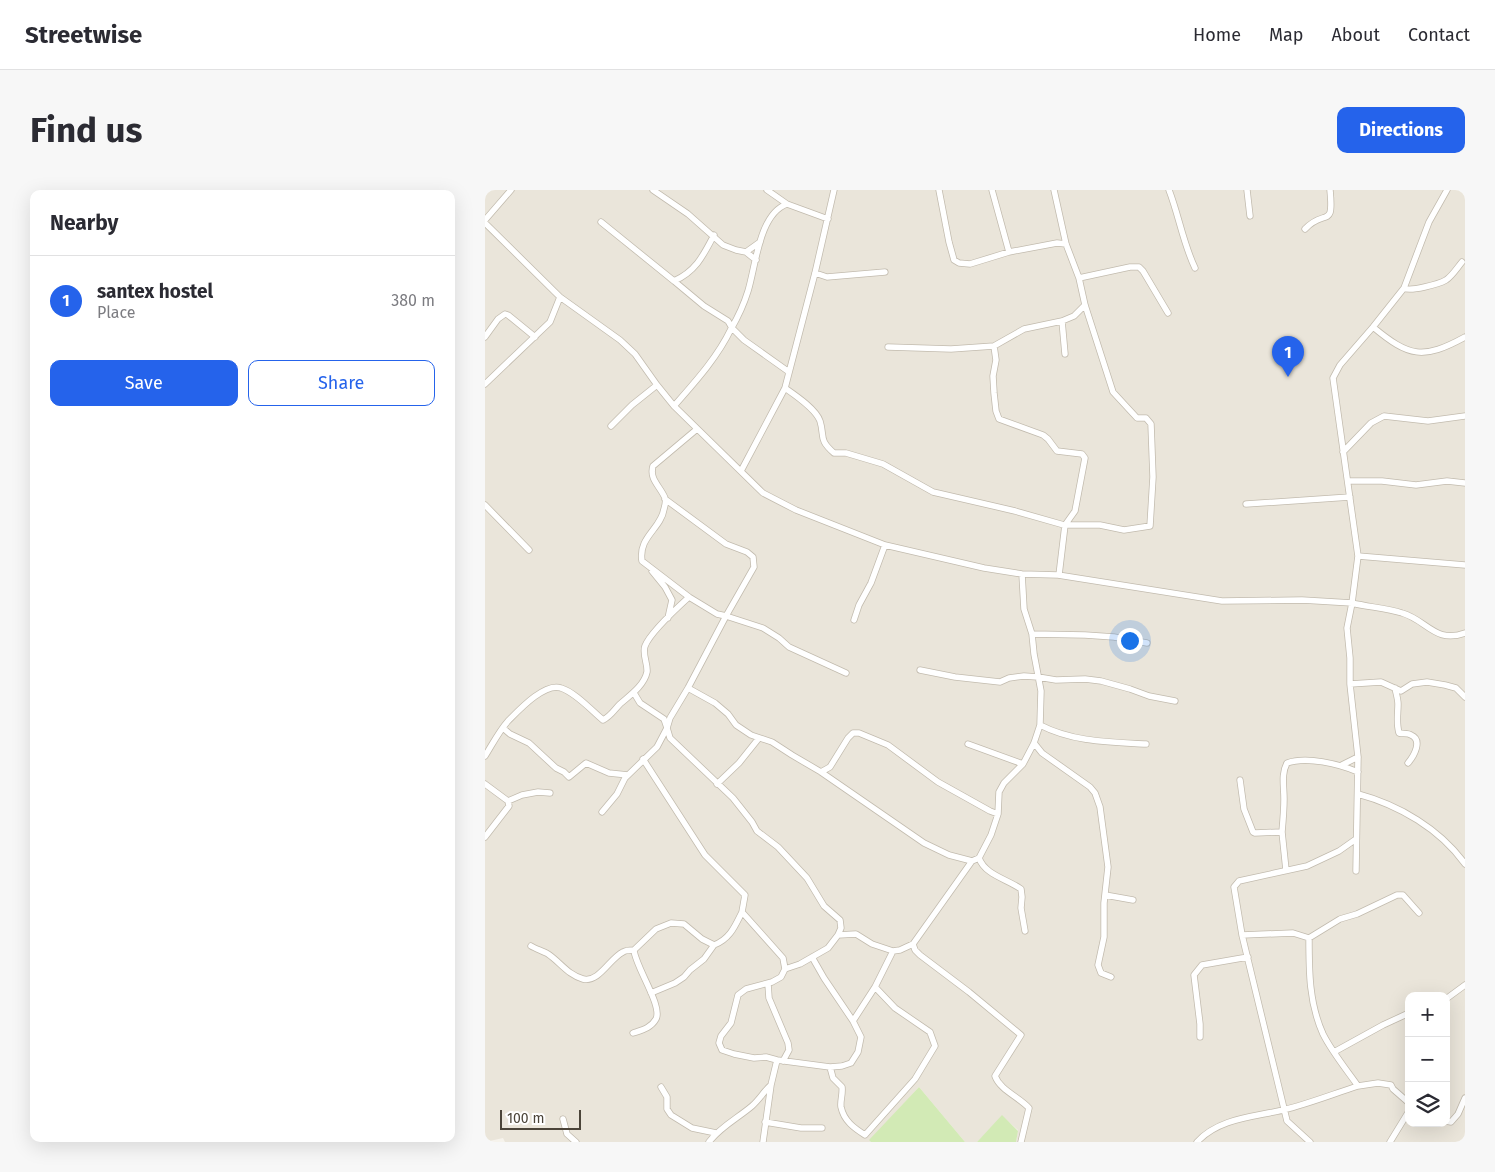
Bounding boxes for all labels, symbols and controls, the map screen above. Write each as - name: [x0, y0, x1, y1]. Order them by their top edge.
- text: Streetwise: [25, 21, 142, 49]
- text: Home: [1193, 24, 1241, 46]
- text: Map: [1269, 24, 1303, 46]
- text: About: [1331, 24, 1380, 46]
- text: Contact: [1408, 24, 1470, 46]
- button: Directions: [1337, 107, 1465, 153]
- text: Find us: [30, 109, 142, 151]
- text: Nearby: [50, 210, 118, 236]
- text: santex hostel: [97, 280, 213, 303]
- text: 1: [62, 291, 70, 310]
- text: 380 m: [391, 291, 435, 310]
- text: Place: [97, 303, 136, 322]
- pin: 1: [1272, 336, 1304, 377]
- button: Save: [50, 360, 238, 406]
- button: Share: [248, 360, 435, 406]
- your location: [1117, 628, 1143, 654]
- map controls: [1405, 992, 1450, 1127]
- button: +: [1405, 992, 1450, 1037]
- button: −: [1405, 1037, 1450, 1082]
- button: layers: [1405, 1082, 1450, 1127]
- scale bar: [500, 1107, 581, 1130]
- text: 100 m: [507, 1110, 544, 1127]

